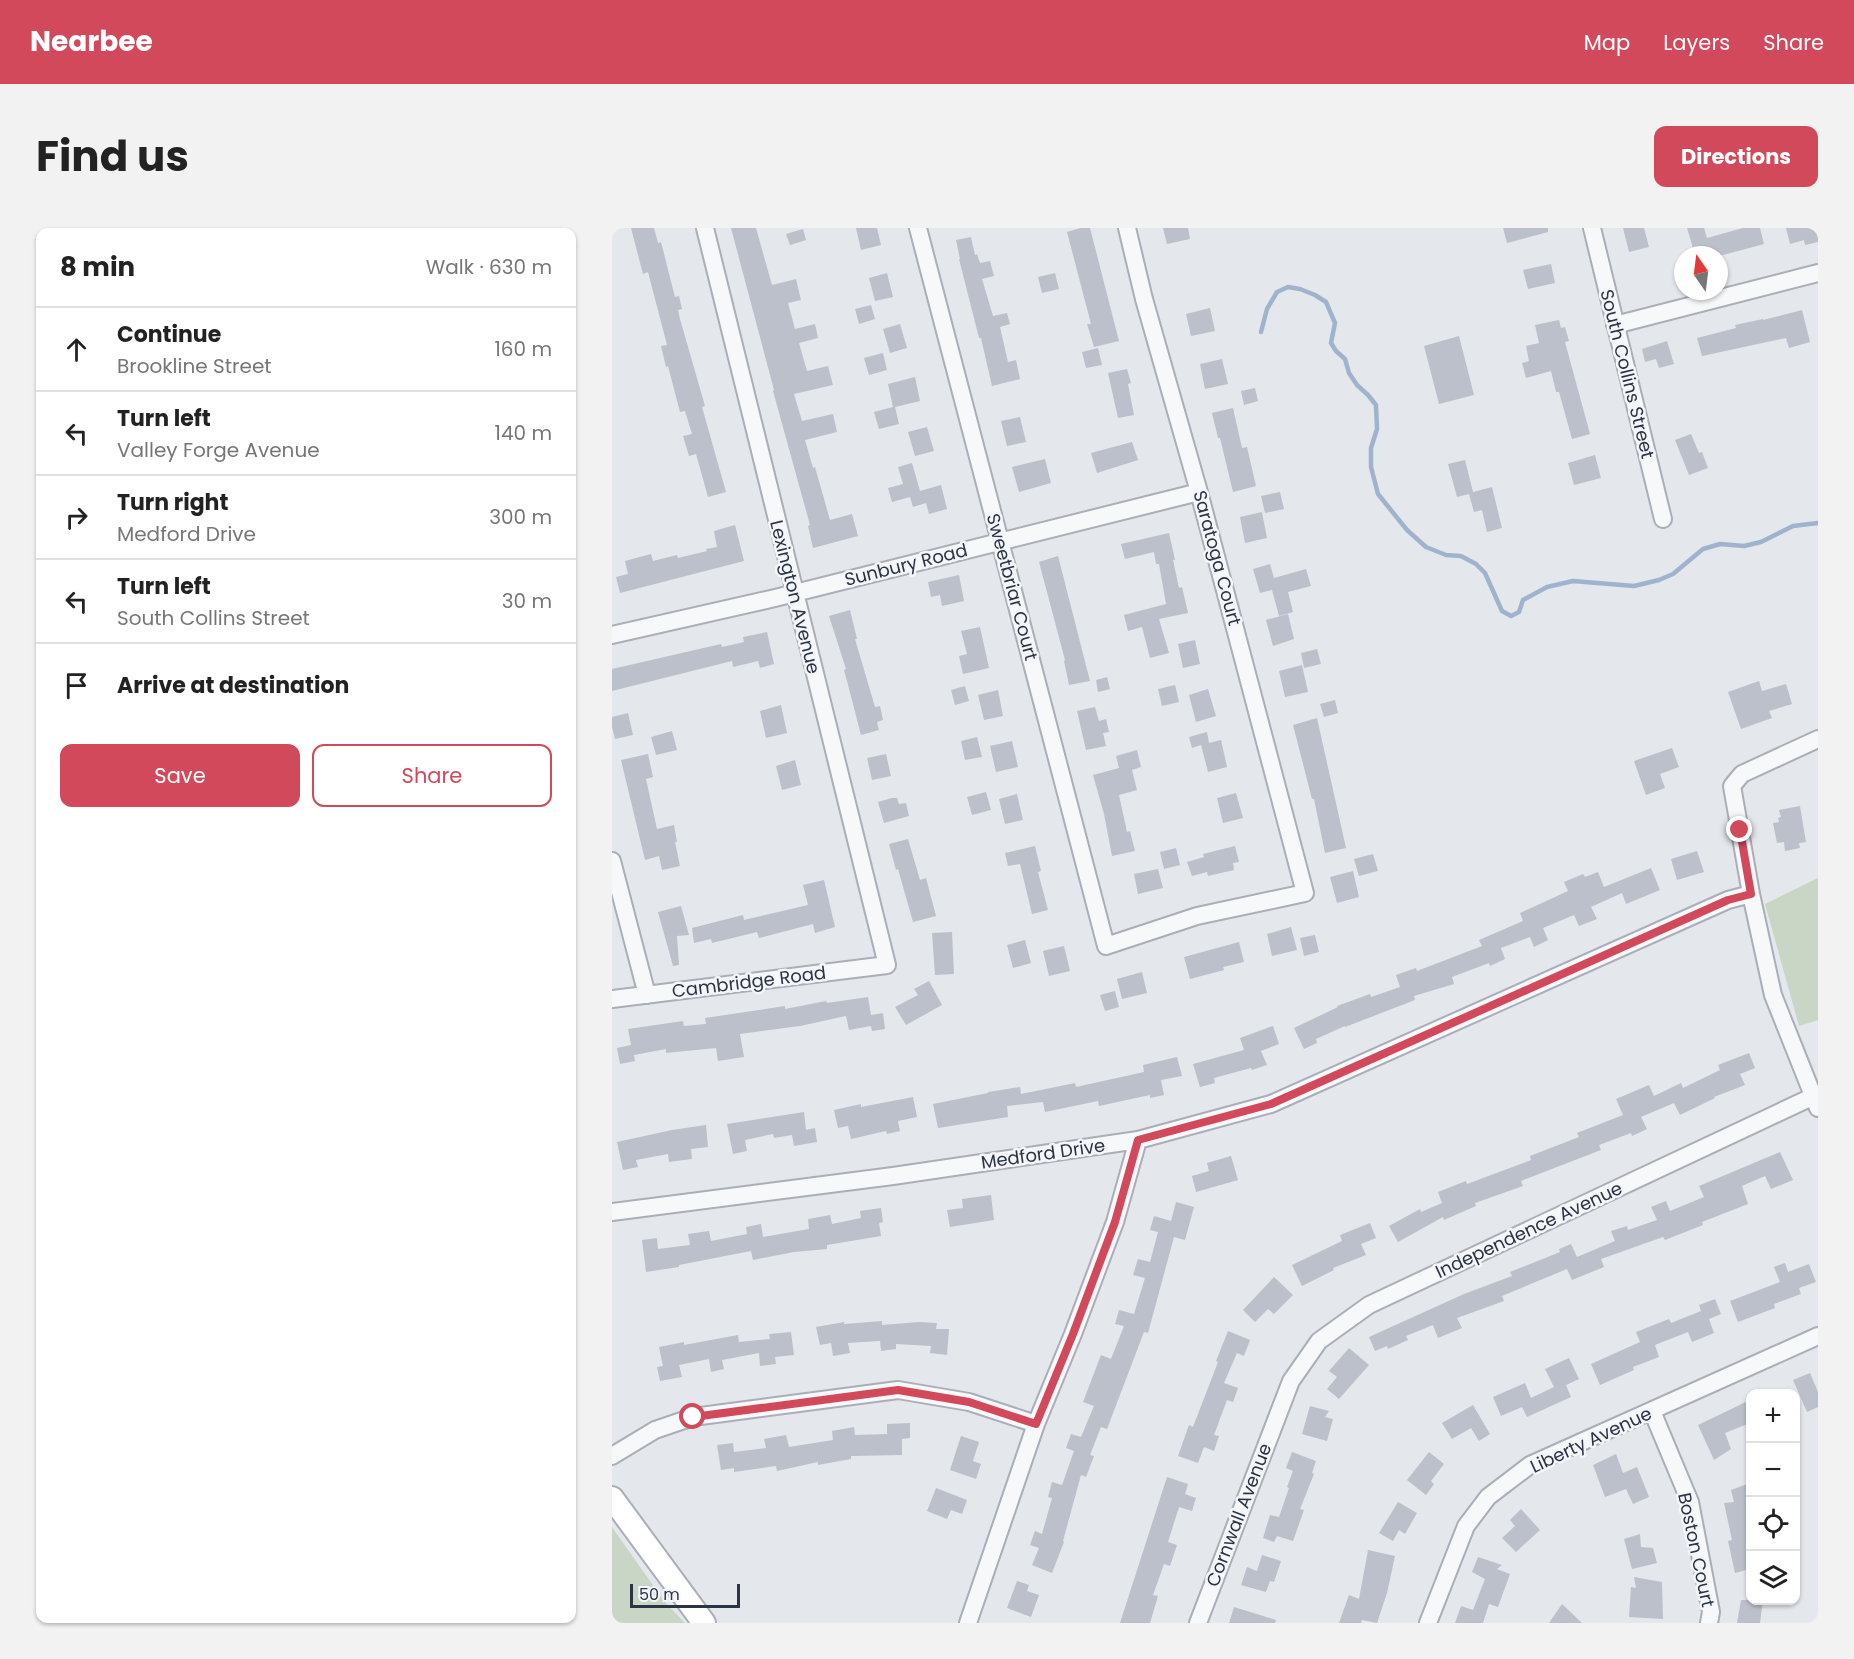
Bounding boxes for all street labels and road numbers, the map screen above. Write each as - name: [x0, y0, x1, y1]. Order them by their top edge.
- street label: South Collins Street: [1594, 287, 1661, 461]
- street label: Saratoga Court: [1187, 487, 1248, 628]
- street label: Sweetbriar Court: [981, 511, 1044, 663]
- street label: Lexington Avenue: [764, 517, 827, 676]
- street label: Sunbury Road: [842, 537, 970, 592]
- street label: Cambridge Road: [670, 960, 827, 1003]
- street label: Medford Drive: [979, 1132, 1107, 1175]
- street label: Independence Avenue: [1431, 1175, 1626, 1284]
- street label: Liberty Avenue: [1526, 1400, 1656, 1479]
- street label: Cornwall Avenue: [1200, 1439, 1277, 1590]
- street label: Boston Court: [1672, 1490, 1721, 1610]

